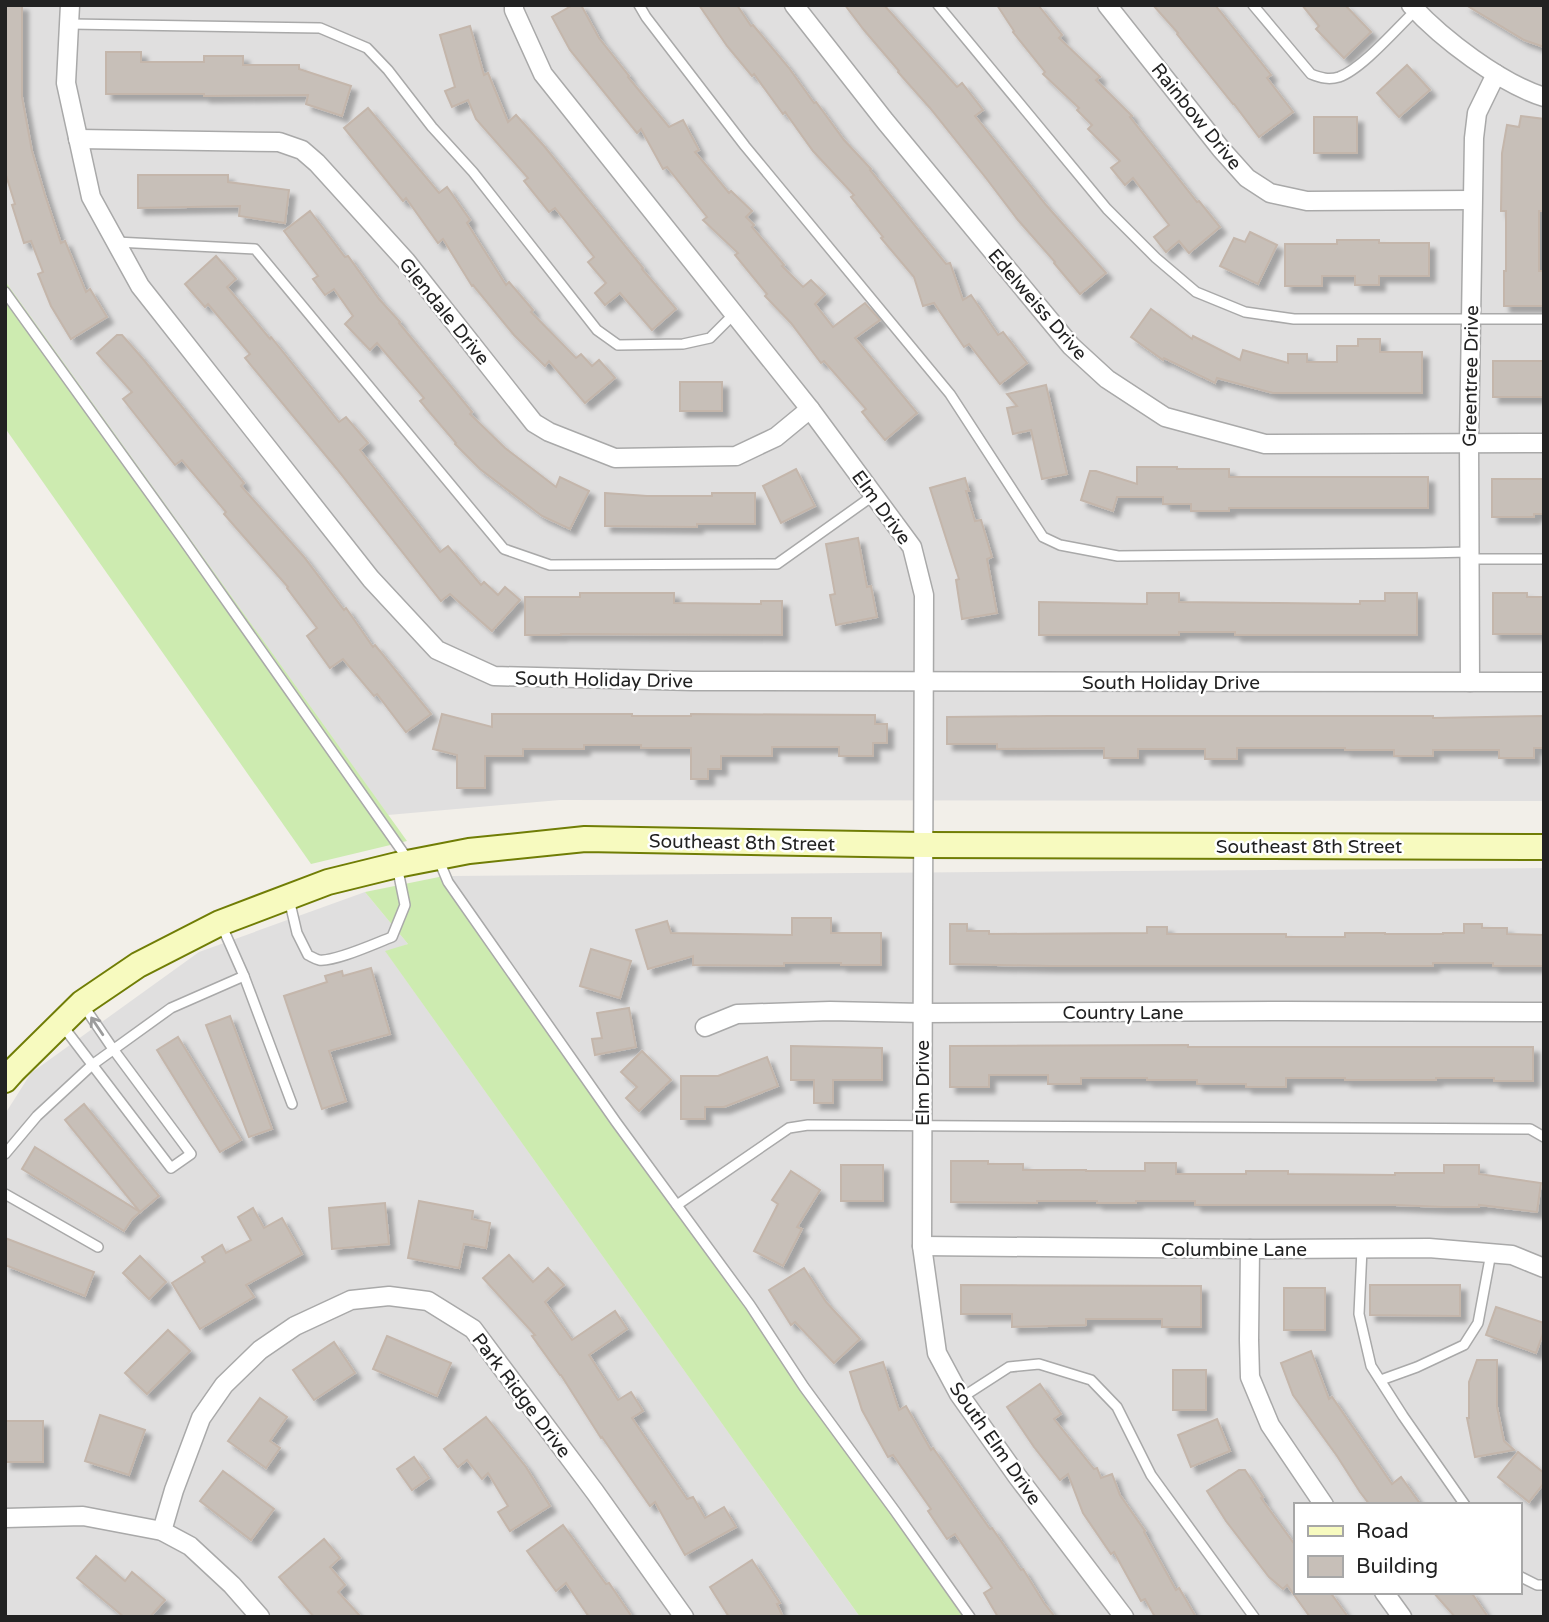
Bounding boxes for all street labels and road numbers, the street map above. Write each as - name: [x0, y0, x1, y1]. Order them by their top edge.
- street label: Rainbow Drive: [1147, 59, 1246, 174]
- street label: Edelweiss Drive: [983, 245, 1091, 365]
- street label: Glendale Drive: [394, 254, 494, 370]
- street label: Greentree Drive: [1459, 305, 1483, 447]
- street label: Elm Drive: [847, 466, 915, 549]
- street label: South Holiday Drive: [515, 667, 693, 693]
- street label: South Holiday Drive: [1082, 672, 1260, 694]
- street label: Southeast 8th Street: [649, 830, 835, 856]
- street label: Southeast 8th Street: [1216, 836, 1402, 858]
- street label: Country Lane: [1063, 1002, 1184, 1024]
- street label: Elm Drive: [912, 1040, 934, 1126]
- street label: Columbine Lane: [1161, 1239, 1307, 1261]
- street label: Park Ridge Drive: [467, 1329, 575, 1462]
- street label: South Elm Drive: [945, 1378, 1046, 1509]

